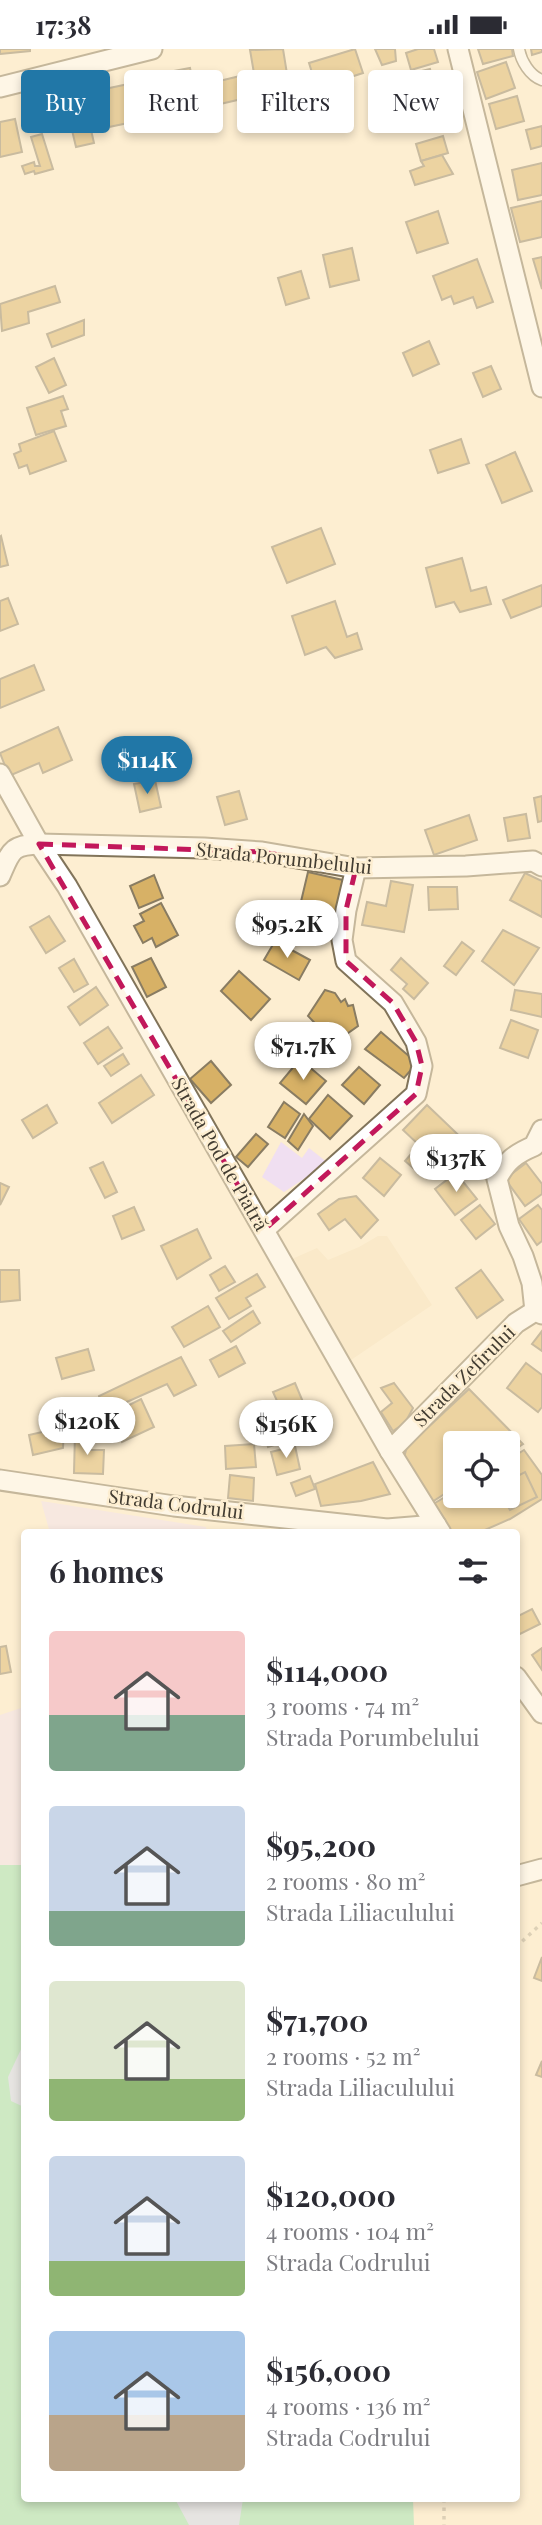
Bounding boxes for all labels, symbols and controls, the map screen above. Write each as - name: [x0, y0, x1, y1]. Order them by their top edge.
- text: 17:38: [35, 7, 92, 42]
- chip: Buy: [21, 70, 110, 133]
- chip: Rent: [124, 70, 223, 133]
- chip: Filters: [237, 70, 354, 133]
- chip: New: [368, 70, 463, 133]
- pin: $114K: [98, 737, 196, 796]
- text: $114K: [117, 743, 177, 774]
- street label: Strada Porumbelului: [195, 835, 374, 879]
- pin: $95.2K: [230, 901, 344, 960]
- text: $95.2K: [251, 907, 323, 938]
- pin: $71.7K: [246, 1023, 360, 1082]
- text: $71.7K: [270, 1029, 336, 1060]
- street label: Strada Pod de Piatră: [166, 1072, 276, 1235]
- pin: $137K: [407, 1135, 505, 1194]
- text: $137K: [426, 1141, 486, 1172]
- street label: Strada Zefirului: [407, 1318, 520, 1432]
- pin: $120K: [38, 1397, 136, 1457]
- pin: $156K: [237, 1401, 335, 1460]
- text: $120K: [54, 1404, 120, 1435]
- text: $156K: [255, 1407, 317, 1438]
- map controls: [443, 1431, 520, 1508]
- button: locate: [443, 1431, 520, 1508]
- street label: Strada Codrului: [107, 1482, 246, 1524]
- text: 6 homes: [49, 1551, 164, 1591]
- icon: filters: [454, 1552, 492, 1590]
- text: $114,000: [266, 1650, 388, 1690]
- icon: home: [105, 1659, 189, 1743]
- text: 3 rooms · 74 m²: [266, 1690, 419, 1721]
- text: Strada Porumbelului: [266, 1721, 480, 1752]
- text: $95,200: [266, 1825, 376, 1865]
- icon: home: [105, 1834, 189, 1918]
- text: 2 rooms · 80 m²: [266, 1865, 426, 1896]
- text: Strada Liliaculului: [266, 1896, 455, 1927]
- text: $71,700: [266, 2000, 368, 2040]
- icon: home: [105, 2009, 189, 2093]
- text: 2 rooms · 52 m²: [266, 2040, 420, 2071]
- text: Strada Liliaculului: [266, 2071, 455, 2102]
- text: $120,000: [266, 2175, 396, 2215]
- icon: home: [105, 2184, 189, 2268]
- text: 4 rooms · 104 m²: [266, 2215, 434, 2246]
- text: Strada Codrului: [266, 2246, 431, 2277]
- text: $156,000: [266, 2350, 391, 2390]
- icon: home: [105, 2359, 189, 2443]
- text: 4 rooms · 136 m²: [266, 2390, 431, 2421]
- text: Strada Codrului: [266, 2421, 431, 2452]

